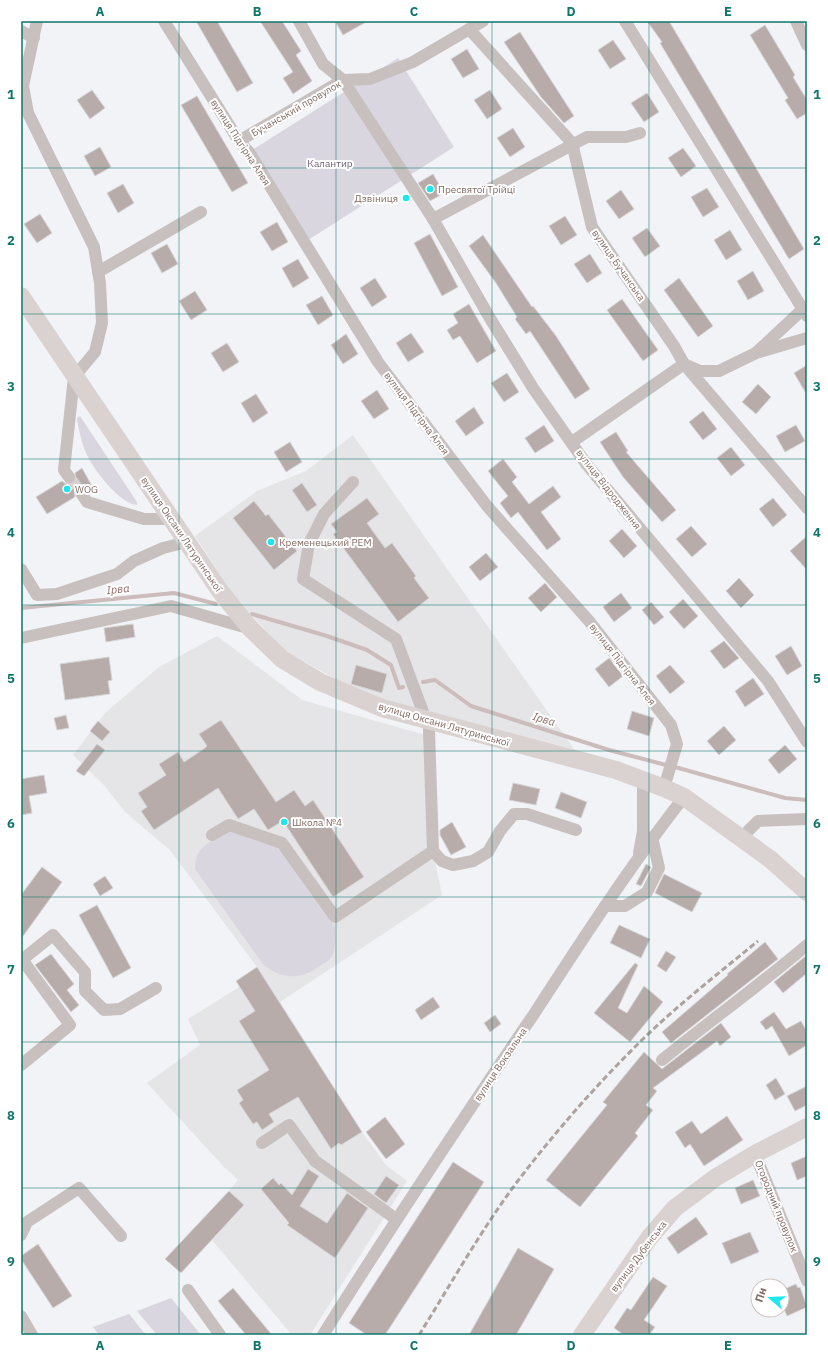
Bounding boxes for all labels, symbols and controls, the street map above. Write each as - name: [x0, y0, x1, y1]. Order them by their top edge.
- text: A: [96, 3, 105, 20]
- text: B: [253, 3, 262, 20]
- text: C: [410, 3, 419, 20]
- text: D: [566, 3, 576, 20]
- text: E: [724, 3, 732, 20]
- street label: Бучанський провулок: [249, 77, 344, 140]
- text: 1: [7, 86, 15, 103]
- text: 1: [813, 86, 821, 103]
- street label: вулиця Підгірна Алея: [208, 97, 273, 188]
- park label: Калантир: [307, 157, 353, 170]
- place label: Пресвятої Трійці: [438, 183, 515, 196]
- marker: Пресвятої Трійці: [425, 184, 435, 194]
- place label: Дзвіниця: [355, 192, 398, 205]
- marker: Дзвіниця: [401, 193, 411, 203]
- street label: вулиця Бучанська: [589, 227, 648, 304]
- text: 2: [7, 232, 15, 249]
- text: 2: [813, 232, 821, 249]
- street label: вулиця Підгірна Алея: [381, 369, 452, 457]
- text: 3: [7, 378, 15, 395]
- text: 3: [813, 378, 821, 395]
- street label: вулиця Відродження: [573, 447, 644, 532]
- street label: вулиця Оксани Лятуринської: [138, 474, 225, 595]
- place label: WOG: [75, 483, 98, 496]
- marker: WOG: [62, 484, 72, 494]
- text: 4: [7, 524, 15, 541]
- text: 4: [813, 524, 821, 541]
- place label: Кременецький РЕМ: [279, 536, 372, 549]
- marker: Кременецький РЕМ: [266, 537, 276, 547]
- water label: Ірва: [106, 581, 130, 597]
- street label: вулиця Підгірна Алея: [587, 621, 659, 708]
- text: 5: [7, 670, 15, 687]
- text: 5: [813, 670, 821, 687]
- street label: вулиця Оксани Лятуринської: [377, 700, 511, 750]
- water label: Ірва: [531, 709, 557, 729]
- text: 6: [7, 815, 15, 832]
- text: 6: [813, 815, 821, 832]
- place label: Школа №4: [292, 816, 342, 829]
- marker: Школа №4: [279, 817, 289, 827]
- text: 7: [7, 961, 15, 978]
- text: 7: [813, 961, 821, 978]
- street label: вулиця Вокзальна: [471, 1025, 530, 1103]
- text: 8: [7, 1107, 15, 1124]
- text: 8: [813, 1107, 821, 1124]
- street label: Огородний провулок: [752, 1158, 801, 1255]
- street label: вулиця Дубенська: [607, 1218, 670, 1294]
- text: 9: [7, 1253, 15, 1270]
- text: 9: [813, 1253, 821, 1270]
- north arrow: [750, 1278, 790, 1318]
- text: Пн: [752, 1286, 770, 1304]
- text: A: [96, 1337, 105, 1354]
- text: B: [253, 1337, 262, 1354]
- text: C: [410, 1337, 419, 1354]
- text: D: [566, 1337, 576, 1354]
- text: E: [724, 1337, 732, 1354]

